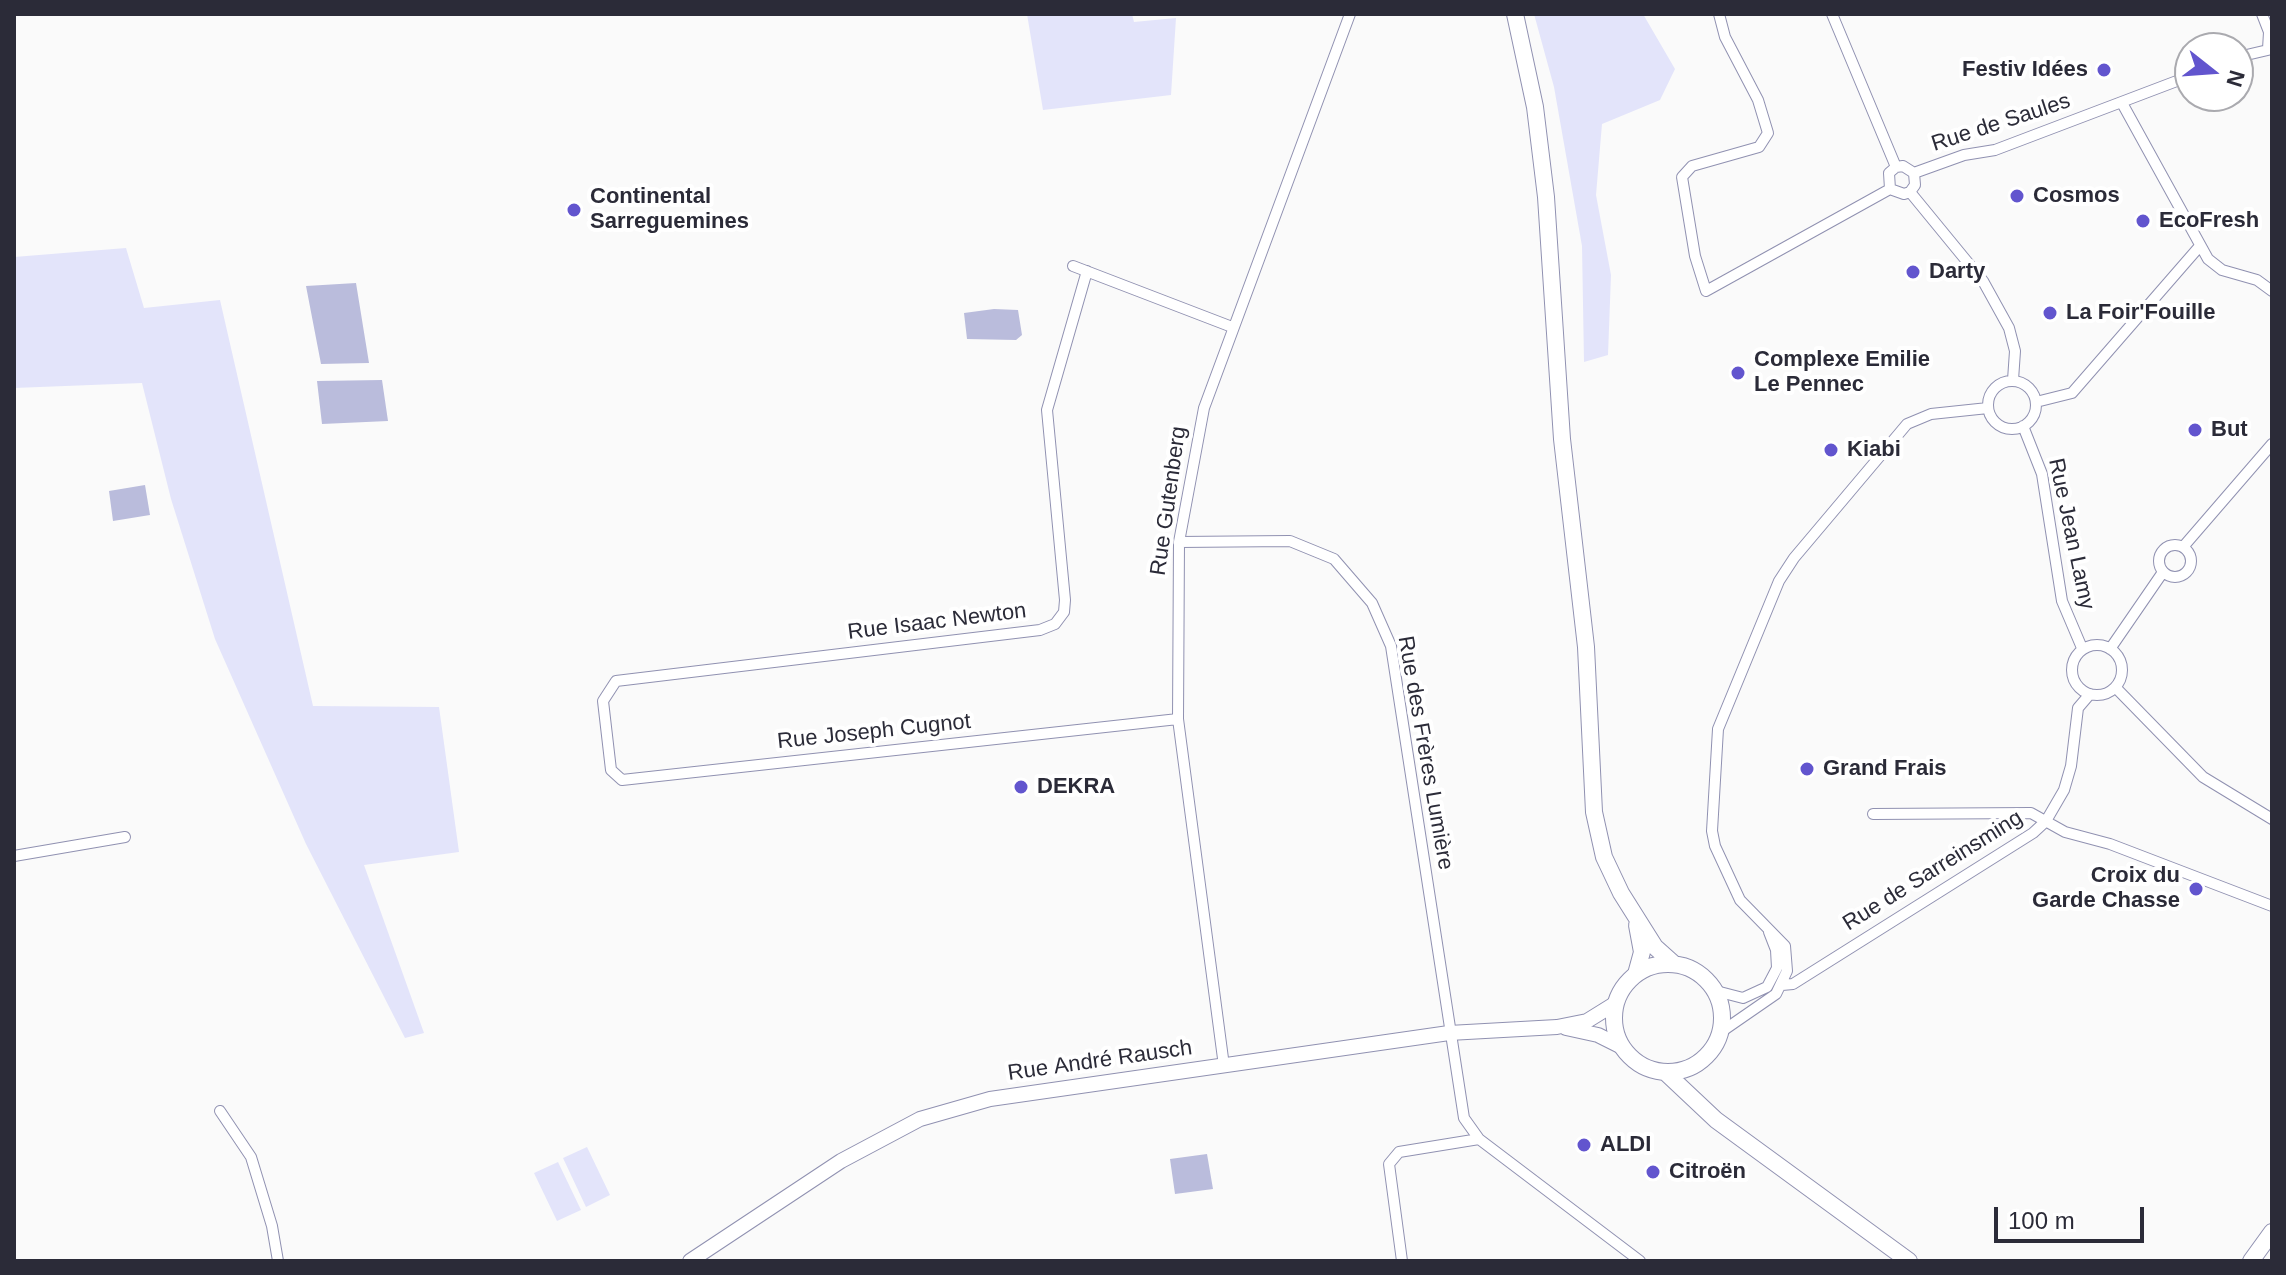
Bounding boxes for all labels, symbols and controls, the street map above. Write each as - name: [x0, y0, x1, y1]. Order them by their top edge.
- north arrow: [2174, 32, 2254, 112]
- place label: Festiv Idées: [1962, 57, 2088, 83]
- marker: Festiv Idées: [2095, 61, 2113, 79]
- text: N: [2221, 67, 2250, 90]
- street label: Rue de Saules: [1928, 88, 2074, 158]
- place label: Cosmos: [2033, 183, 2120, 209]
- place label: Continental Sarreguemines: [590, 184, 749, 236]
- marker: Cosmos: [2008, 187, 2026, 205]
- marker: Continental Sarreguemines: [565, 201, 583, 219]
- place label: EcoFresh: [2159, 208, 2259, 234]
- marker: EcoFresh: [2134, 212, 2152, 230]
- place label: Darty: [1929, 259, 1985, 285]
- marker: Darty: [1904, 263, 1922, 281]
- place label: La Foir'Fouille: [2066, 300, 2215, 326]
- marker: La Foir'Fouille: [2041, 304, 2059, 322]
- place label: Complexe Emilie Le Pennec: [1754, 347, 1930, 398]
- marker: Complexe Emilie Le Pennec: [1729, 364, 1747, 382]
- place label: But: [2211, 417, 2248, 443]
- marker: But: [2186, 421, 2204, 439]
- street label: Rue Gutenberg: [1145, 425, 1193, 577]
- place label: Kiabi: [1847, 437, 1901, 463]
- marker: Kiabi: [1822, 441, 1840, 459]
- street label: Rue Jean Lamy: [2042, 456, 2100, 612]
- street label: Rue Isaac Newton: [846, 598, 1028, 646]
- street label: Rue des Frères Lumière: [1391, 634, 1459, 872]
- street label: Rue Joseph Cugnot: [776, 709, 972, 755]
- place label: Grand Frais: [1823, 756, 1946, 782]
- marker: Grand Frais: [1798, 760, 1816, 778]
- place label: DEKRA: [1037, 774, 1115, 800]
- marker: DEKRA: [1012, 778, 1030, 796]
- street label: Rue de Sarreinsming: [1838, 805, 2028, 937]
- place label: Croix du Garde Chasse: [2032, 863, 2180, 914]
- marker: Croix du Garde Chasse: [2187, 880, 2205, 898]
- street label: Rue André Rausch: [1006, 1035, 1194, 1087]
- place label: ALDI: [1600, 1132, 1651, 1158]
- marker: ALDI: [1575, 1136, 1593, 1154]
- place label: Citroën: [1669, 1159, 1746, 1185]
- marker: Citroën: [1644, 1163, 1662, 1181]
- scale bar: [1998, 1191, 2148, 1241]
- text: 100 m: [2008, 1207, 2075, 1234]

